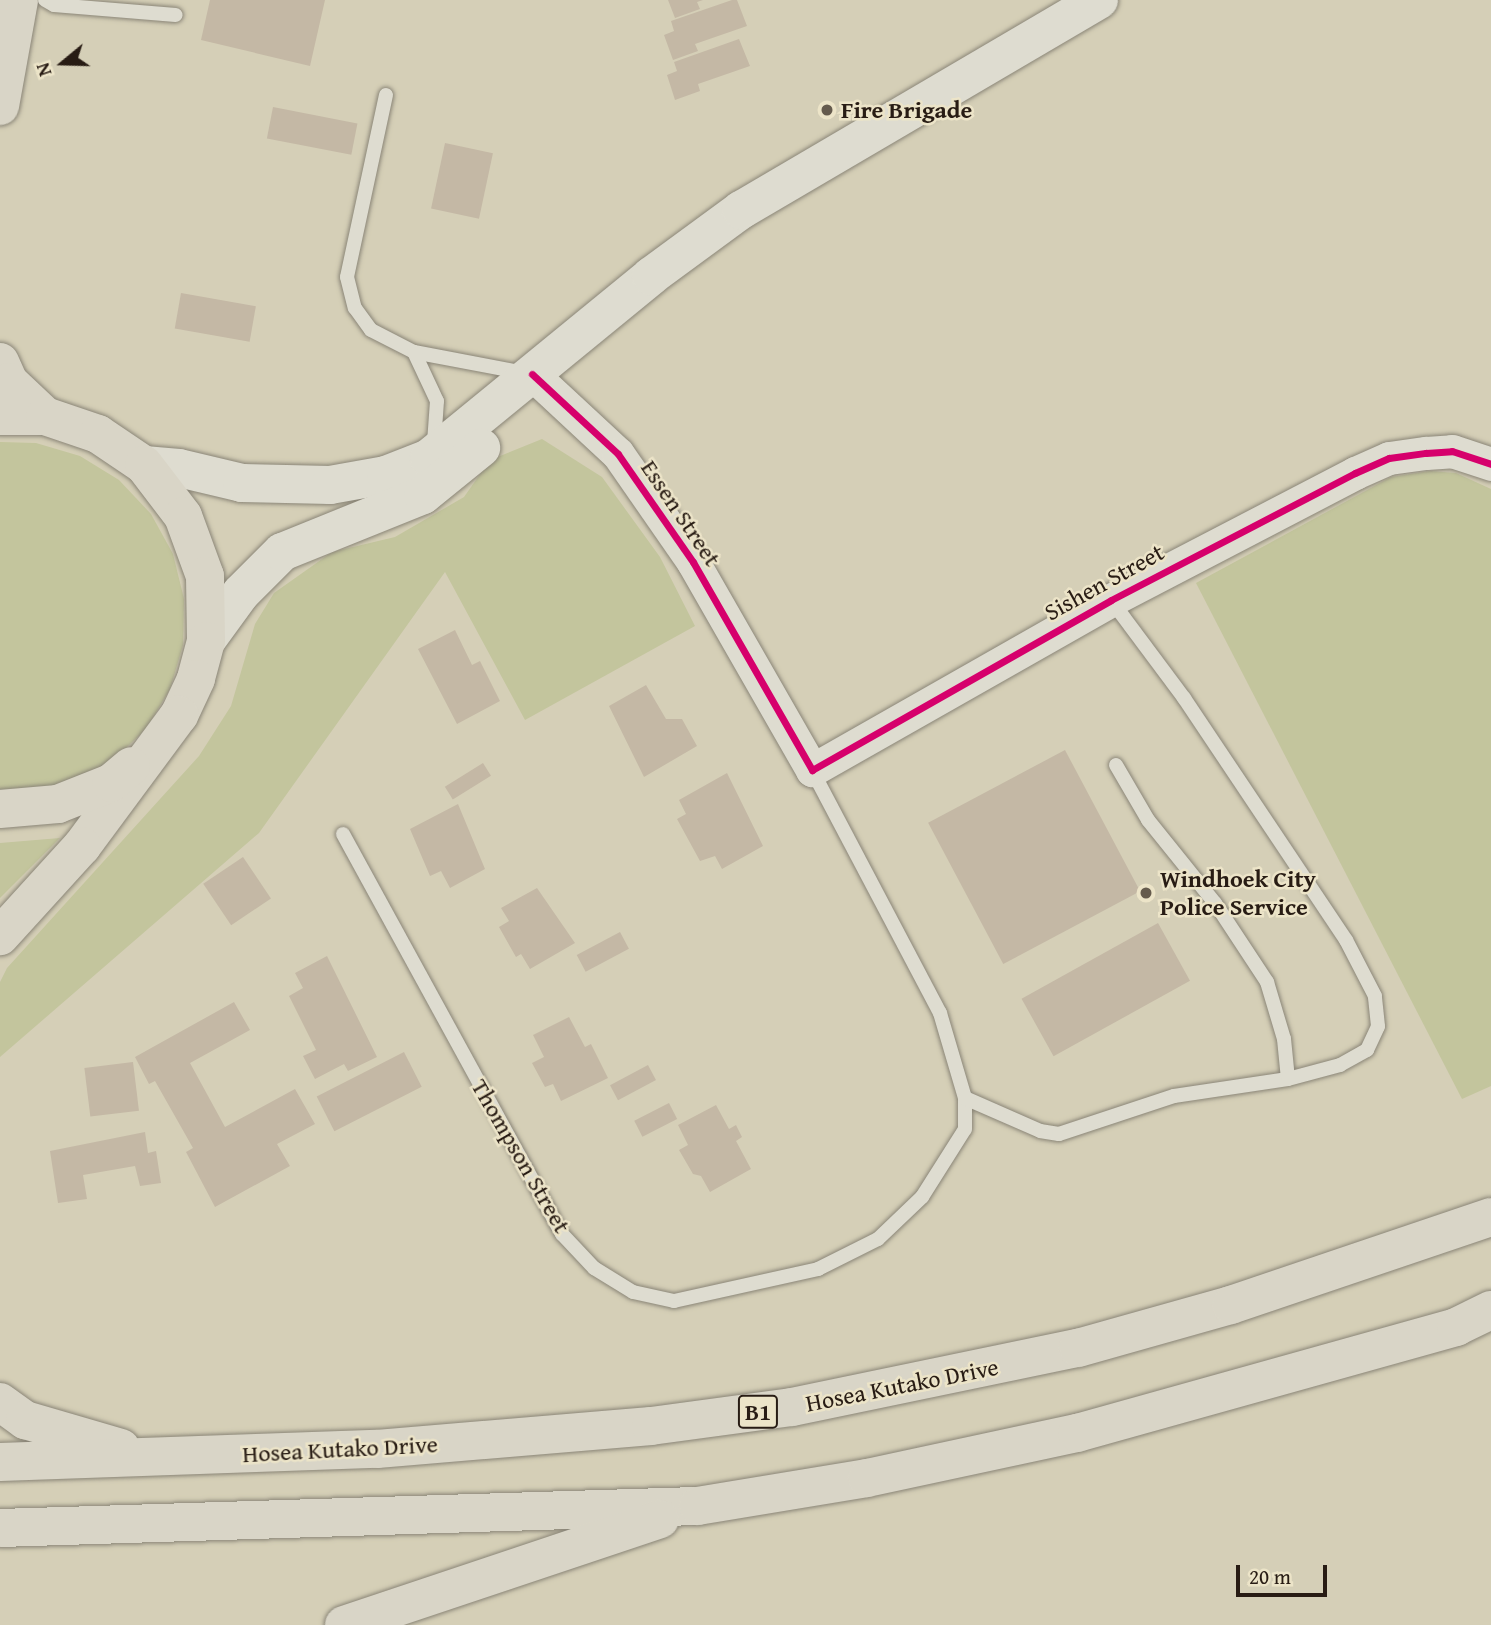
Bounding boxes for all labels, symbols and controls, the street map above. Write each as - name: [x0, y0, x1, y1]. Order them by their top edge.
- north arrow: [28, 28, 98, 98]
- text: N: [28, 59, 58, 80]
- place label: Fire Brigade: [841, 96, 972, 124]
- marker: Fire Brigade: [819, 102, 835, 118]
- street label: Essen Street: [635, 454, 727, 572]
- street label: Sishen Street: [1039, 537, 1169, 627]
- place label: Windhoek City Police Service: [1160, 865, 1316, 921]
- marker: Windhoek City Police Service: [1138, 885, 1154, 901]
- street label: Thompson Street: [465, 1074, 577, 1238]
- street label: Hosea Kutako Drive: [803, 1352, 1001, 1418]
- road number: B1: [737, 1392, 779, 1432]
- street label: Hosea Kutako Drive: [242, 1429, 438, 1469]
- scale bar: [1239, 1552, 1330, 1596]
- text: 20 m: [1249, 1561, 1291, 1592]

